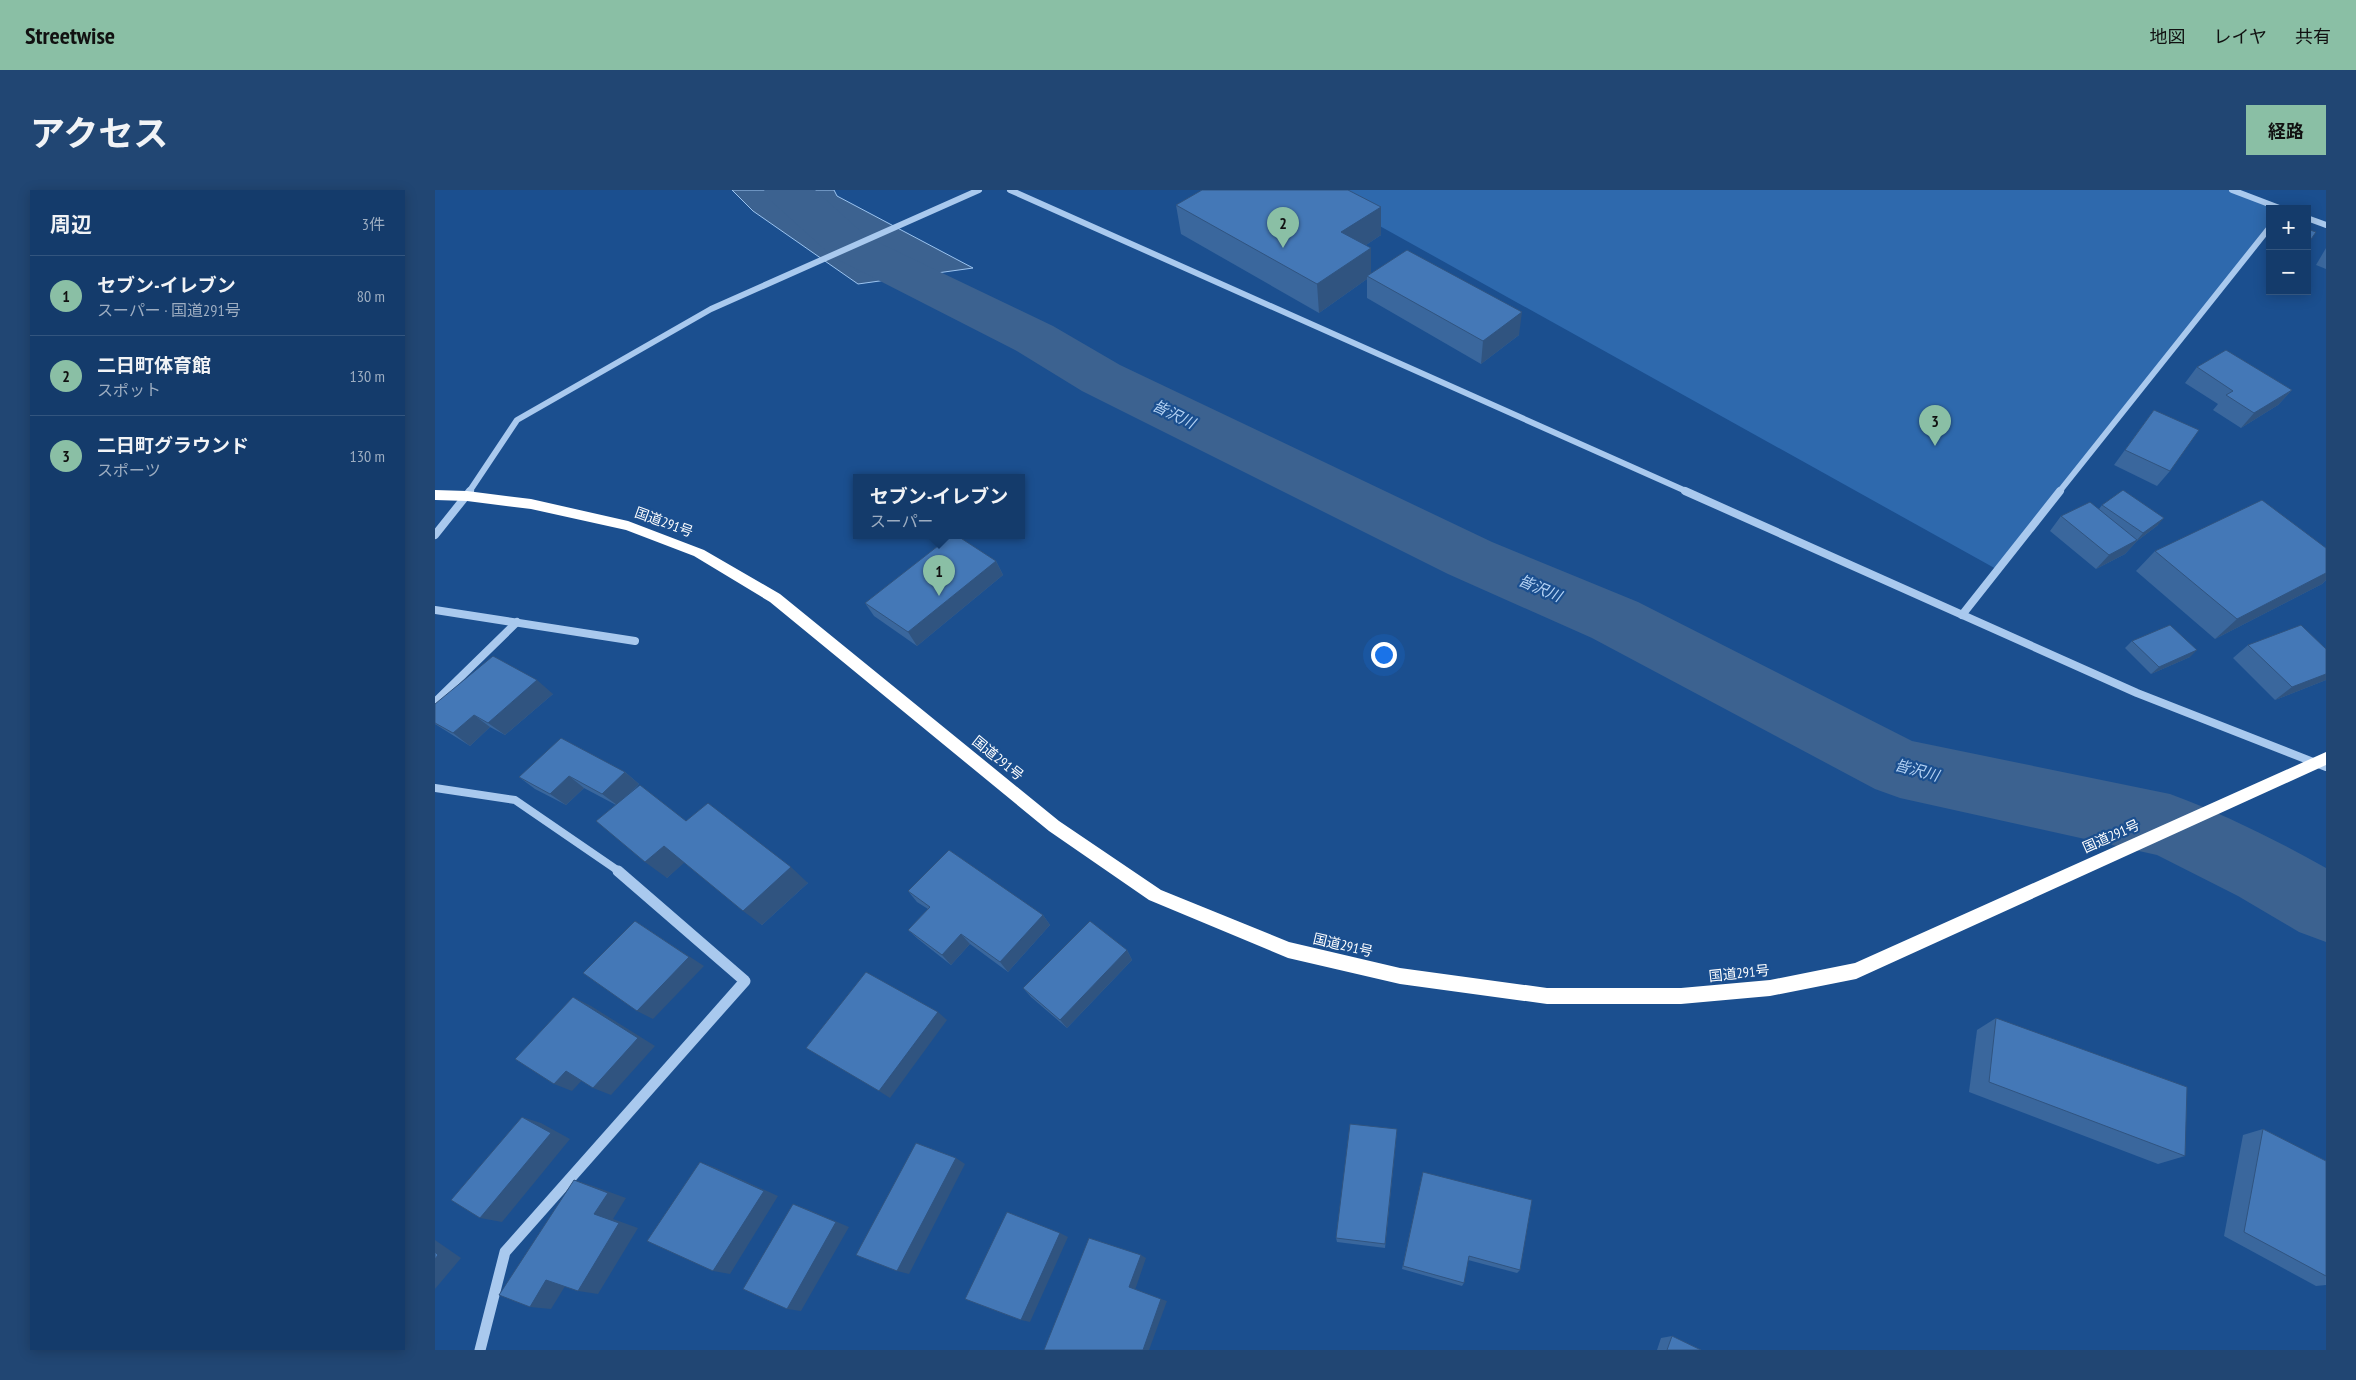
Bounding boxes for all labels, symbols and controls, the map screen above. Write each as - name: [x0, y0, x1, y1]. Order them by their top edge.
- text: Streetwise: [25, 20, 115, 51]
- text: 地図: [2150, 25, 2186, 48]
- text: レイヤ: [2214, 25, 2267, 48]
- text: 共有: [2295, 25, 2331, 48]
- button: 経路: [2246, 105, 2326, 155]
- text: アクセス: [30, 110, 168, 156]
- map controls: [2266, 205, 2311, 295]
- button: +: [2266, 205, 2311, 250]
- pin: 2: [1267, 207, 1299, 248]
- text: 周辺: [50, 211, 92, 238]
- text: 3件: [362, 214, 385, 234]
- button: −: [2266, 250, 2311, 295]
- text: セブン-イレブン: [97, 273, 236, 297]
- text: 1: [62, 286, 70, 306]
- text: 80 m: [357, 286, 385, 306]
- text: スーパー · 国道291号: [97, 300, 241, 320]
- text: 二日町体育館: [97, 353, 211, 377]
- text: 2: [62, 366, 70, 386]
- text: 130 m: [350, 366, 385, 386]
- text: スポット: [97, 380, 161, 400]
- water label: 皆沢川: [1150, 396, 1200, 433]
- pin: 3: [1919, 405, 1951, 446]
- text: 二日町グラウンド: [97, 433, 249, 457]
- text: 3: [62, 446, 70, 466]
- text: 130 m: [350, 446, 385, 466]
- text: スポーツ: [97, 460, 161, 480]
- popup: [853, 474, 1025, 539]
- text: セブン-イレブン: [870, 484, 1008, 508]
- street label: 国道291号: [632, 503, 696, 541]
- text: スーパー: [870, 511, 934, 531]
- pin: 1: [923, 555, 955, 596]
- water label: 皆沢川: [1516, 570, 1566, 606]
- your location: [1371, 642, 1397, 668]
- street label: 国道291号: [969, 732, 1027, 784]
- water label: 皆沢川: [1893, 755, 1943, 786]
- street label: 国道291号: [2080, 815, 2142, 857]
- street label: 国道291号: [1311, 929, 1375, 961]
- street label: 国道291号: [1708, 961, 1770, 985]

